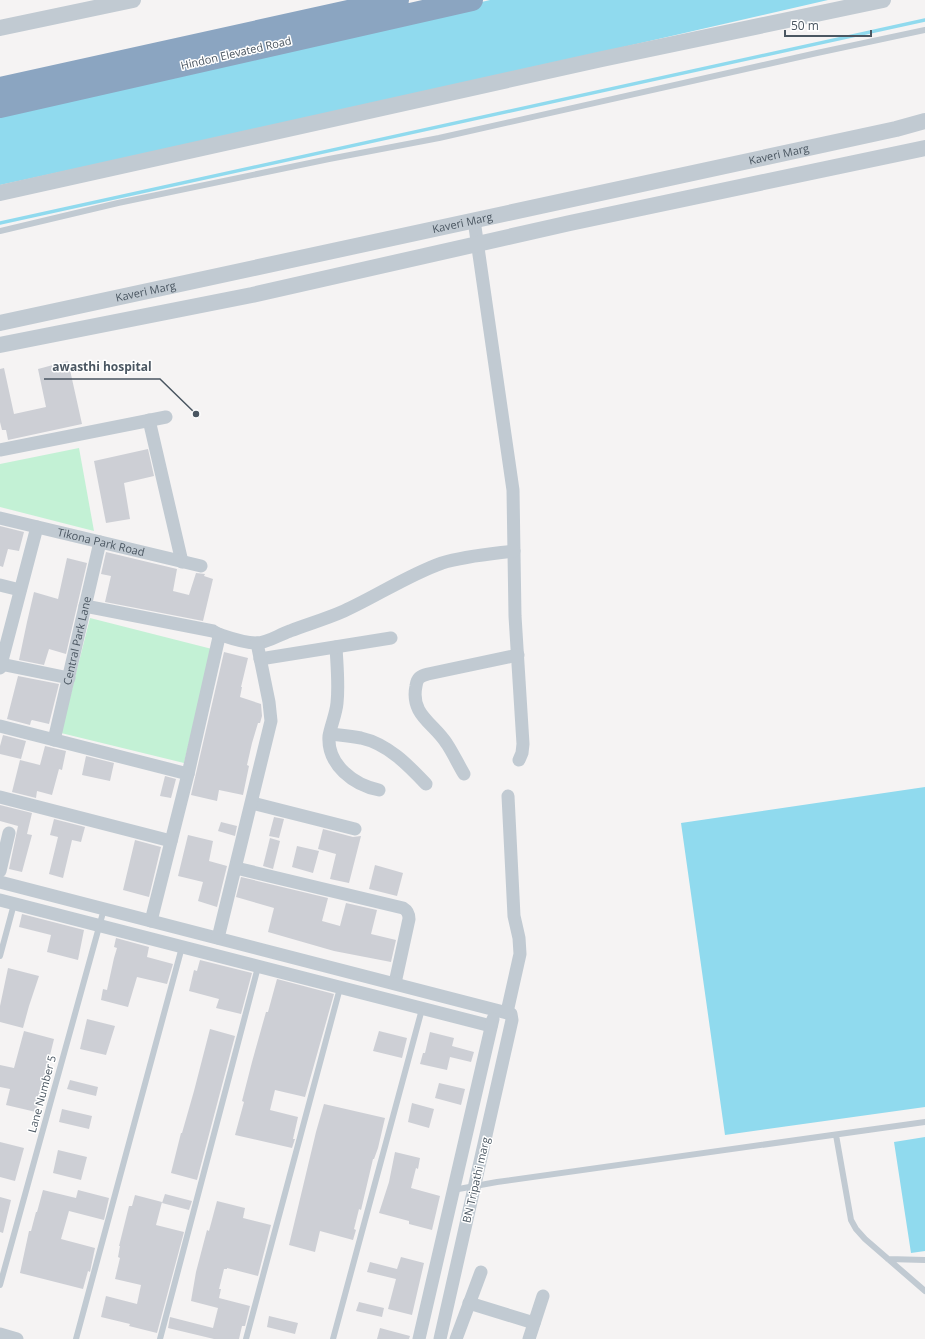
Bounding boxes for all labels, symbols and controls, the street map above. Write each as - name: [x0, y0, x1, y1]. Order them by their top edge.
- scale bar: [785, 12, 871, 38]
- text: 50 m: [791, 17, 819, 34]
- street label: Hindon Elevated Road: [179, 32, 293, 73]
- street label: Kaveri Marg: [747, 140, 810, 168]
- street label: Kaveri Marg: [431, 209, 494, 236]
- street label: Kaveri Marg: [114, 277, 177, 305]
- callout: awasthi hospital: [44, 355, 160, 379]
- text: awasthi hospital: [52, 358, 152, 375]
- street label: Tikona Park Road: [56, 524, 146, 559]
- street label: Central Park Lane: [59, 595, 94, 686]
- street label: Lane Number 5: [24, 1054, 59, 1134]
- street label: BN Tripathi marg: [458, 1136, 493, 1224]

